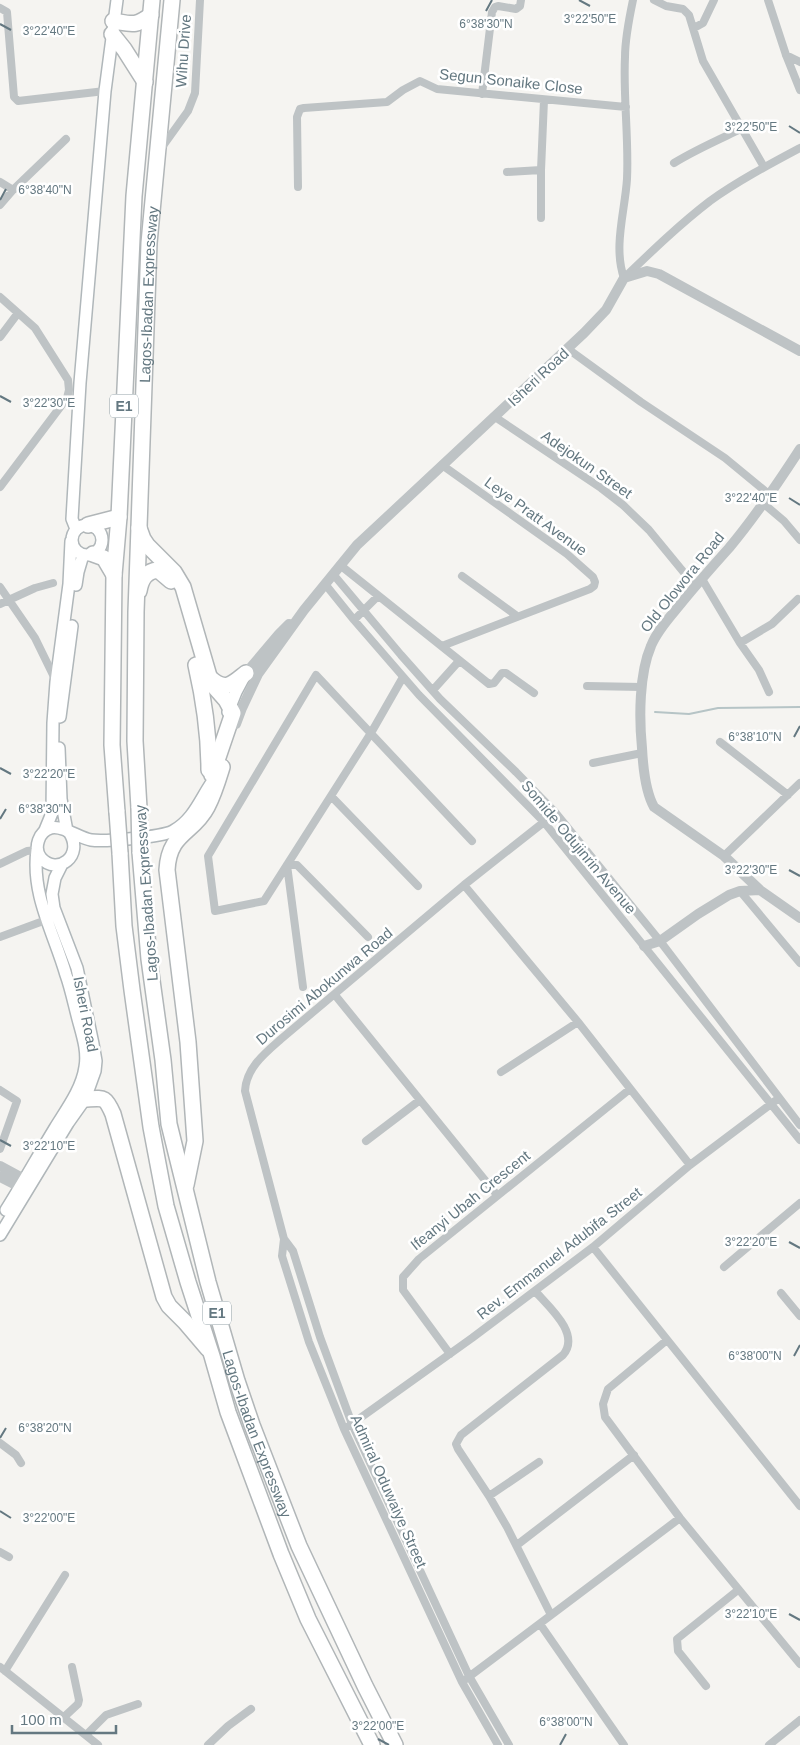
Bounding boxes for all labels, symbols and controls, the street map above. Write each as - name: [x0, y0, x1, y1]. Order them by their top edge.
- text: 3°22'50"E: [564, 12, 616, 26]
- street label: Wihu Drive: [172, 14, 194, 88]
- text: 6°38'30"N: [459, 17, 513, 31]
- text: 3°22'40"E: [23, 24, 75, 38]
- street label: Segun Sonaike Close: [438, 65, 584, 97]
- text: 3°22'50"E: [725, 120, 777, 134]
- text: 6°38'40"N: [18, 183, 72, 197]
- street label: Lagos-Ibadan Expressway: [136, 205, 161, 383]
- street label: Isheri Road: [504, 345, 572, 409]
- road number: E1: [110, 394, 138, 418]
- text: 3°22'30"E: [23, 396, 75, 410]
- street label: Adejokun Street: [538, 426, 636, 502]
- street label: Leye Pratt Avenue: [482, 473, 590, 559]
- text: 3°22'40"E: [725, 491, 777, 505]
- street label: Old Olowora Road: [637, 529, 727, 635]
- text: 6°38'10"N: [728, 730, 782, 744]
- text: 3°22'20"E: [23, 767, 75, 781]
- street label: Somide Odujinrin Avenue: [518, 777, 640, 917]
- text: 6°38'30"N: [18, 802, 72, 816]
- street label: Lagos-Ibadan Expressway: [131, 804, 161, 982]
- text: 3°22'30"E: [725, 863, 777, 877]
- street label: Durosimi Abokunwa Road: [252, 924, 396, 1048]
- street label: Isheri Road: [70, 975, 102, 1053]
- text: 3°22'10"E: [23, 1139, 75, 1153]
- street label: Ifeanyi Ubah Crescent: [407, 1146, 534, 1253]
- street label: Rev. Emmanuel Adubifa Street: [473, 1183, 645, 1322]
- text: 3°22'20"E: [725, 1235, 777, 1249]
- road number: E1: [203, 1302, 231, 1325]
- street label: Lagos-Ibadan Expressway: [220, 1348, 296, 1520]
- text: 6°38'00"N: [728, 1349, 782, 1363]
- street label: Admiral Oduwaiye Street: [347, 1412, 431, 1571]
- text: 6°38'20"N: [18, 1421, 72, 1435]
- text: 3°22'00"E: [23, 1511, 75, 1525]
- text: 3°22'10"E: [725, 1607, 777, 1621]
- scale bar: [12, 1702, 116, 1734]
- text: 100 m: [20, 1711, 62, 1728]
- text: 6°38'00"N: [539, 1715, 593, 1729]
- text: 3°22'00"E: [352, 1719, 404, 1733]

